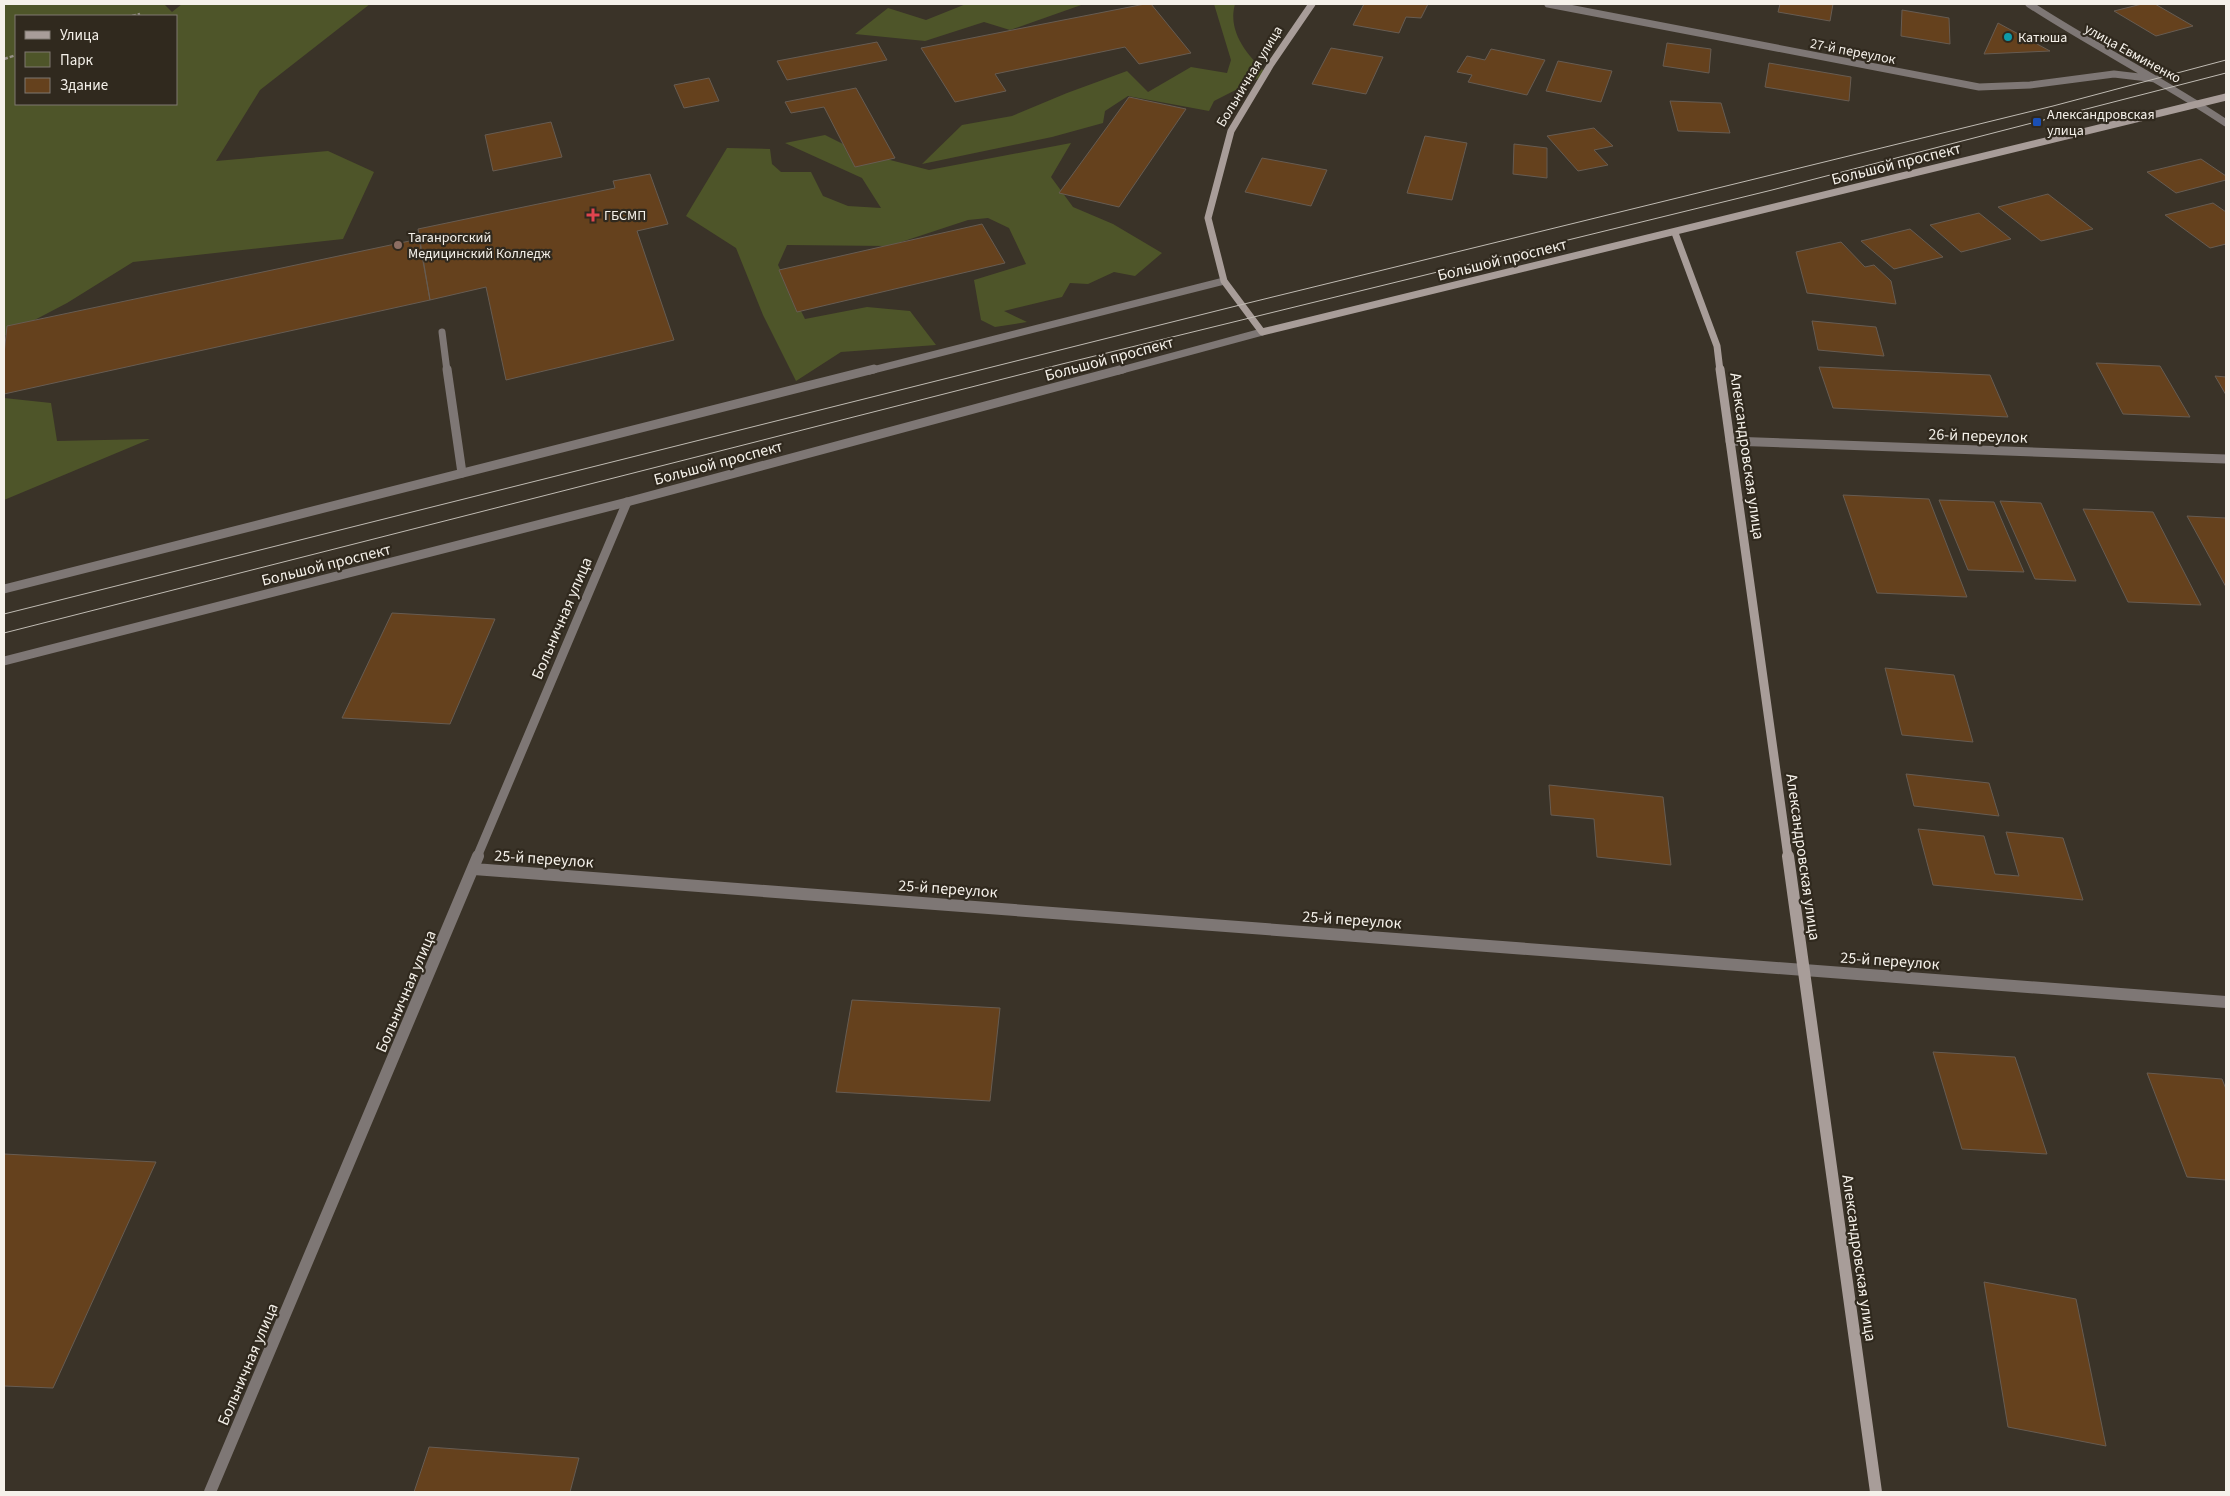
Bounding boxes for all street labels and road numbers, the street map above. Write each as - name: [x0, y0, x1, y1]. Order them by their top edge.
- street label: улица Евминенко: [2081, 19, 2184, 89]
- street label: Больничная улица: [1212, 22, 1288, 131]
- street label: 27-й переулок: [1808, 34, 1897, 70]
- street label: Большой проспект: [1829, 137, 1963, 191]
- street label: Большой проспект: [1435, 233, 1569, 287]
- street label: Большой проспект: [1042, 331, 1176, 387]
- street label: Александровская улица: [1724, 371, 1770, 541]
- street label: 26-й переулок: [1928, 423, 2028, 449]
- street label: Большой проспект: [651, 435, 785, 491]
- street label: Большой проспект: [259, 538, 393, 592]
- street label: Больничная улица: [526, 554, 598, 683]
- street label: Александровская улица: [1780, 772, 1826, 942]
- street label: 25-й переулок: [494, 845, 594, 873]
- street label: 25-й переулок: [898, 875, 998, 903]
- street label: 25-й переулок: [1302, 906, 1402, 934]
- street label: Больничная улица: [370, 927, 442, 1056]
- street label: 25-й переулок: [1840, 947, 1940, 975]
- street label: Александровская улица: [1836, 1173, 1882, 1343]
- street label: Больничная улица: [212, 1300, 284, 1429]

